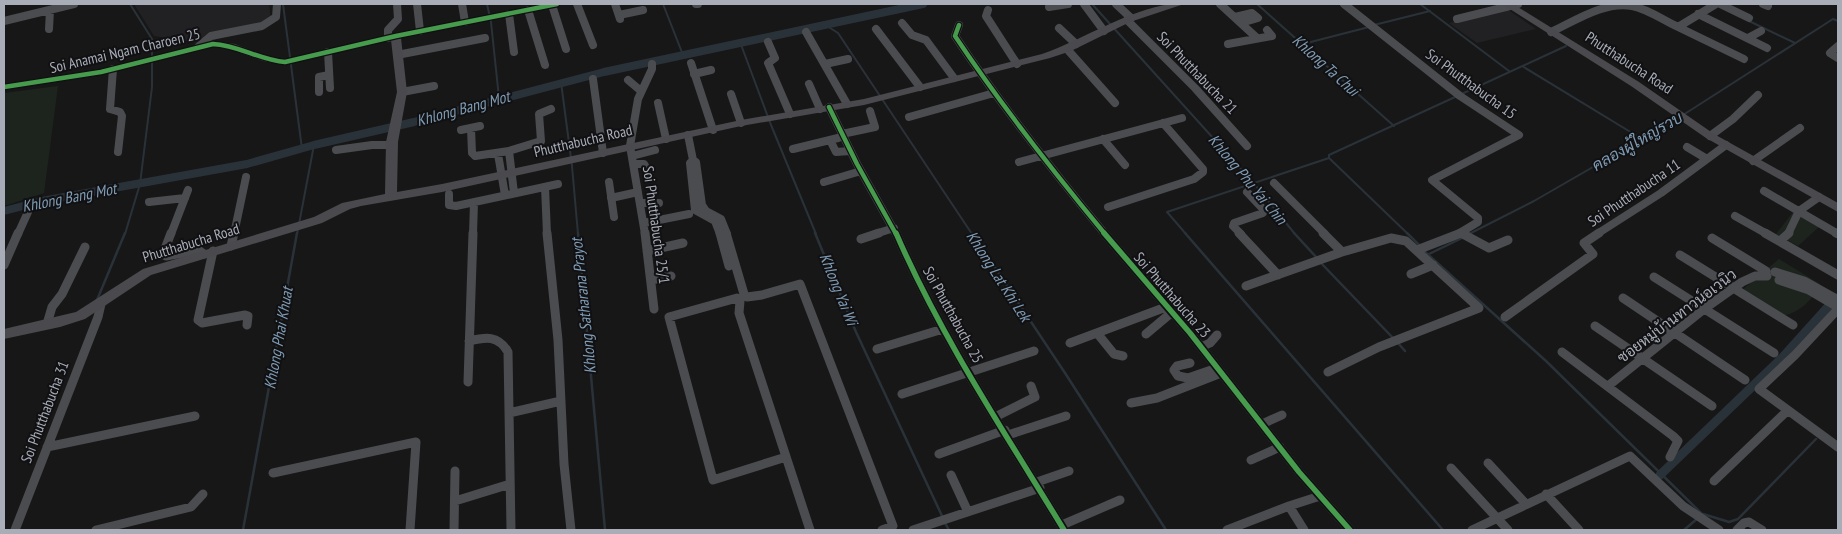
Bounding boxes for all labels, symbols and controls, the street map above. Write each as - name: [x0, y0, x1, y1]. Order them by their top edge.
- street label: Soi Anamai Ngam Charoen 25: [48, 24, 202, 77]
- street label: Soi Phutthabucha 21: [1153, 27, 1242, 118]
- street label: Phutthabucha Road: [1582, 27, 1677, 98]
- water label: Khlong Ta Chui: [1289, 30, 1365, 102]
- street label: Soi Phutthabucha 15: [1422, 44, 1520, 123]
- water label: Khlong Bang Mot: [414, 86, 513, 130]
- water label: คลองผู้ใหญ่รวบ: [1588, 106, 1688, 177]
- street label: Phutthabucha Road: [532, 120, 634, 161]
- water label: Khlong Phu Yai Chin: [1204, 130, 1292, 229]
- street label: Soi Phutthabucha 11: [1584, 155, 1684, 231]
- street label: Soi Phutthabucha 25/1: [639, 165, 674, 285]
- water label: Khlong Bang Mot: [20, 178, 119, 216]
- street label: Phutthabucha Road: [140, 219, 242, 266]
- water label: Khlong Lat Khi Lek: [962, 227, 1037, 327]
- water label: Khlong Satharana Prayot: [566, 235, 600, 375]
- street label: Soi Phutthabucha 23: [1130, 248, 1215, 342]
- water label: Khlong Yai Wi: [815, 250, 863, 330]
- street label: Soi Phutthabucha 25: [919, 263, 988, 366]
- street label: ซอยหมู่บ้านทาวน์อเวนิว: [1613, 264, 1741, 368]
- water label: Khlong Phai Khuat: [259, 284, 297, 391]
- street label: Soi Phutthabucha 31: [16, 358, 73, 466]

